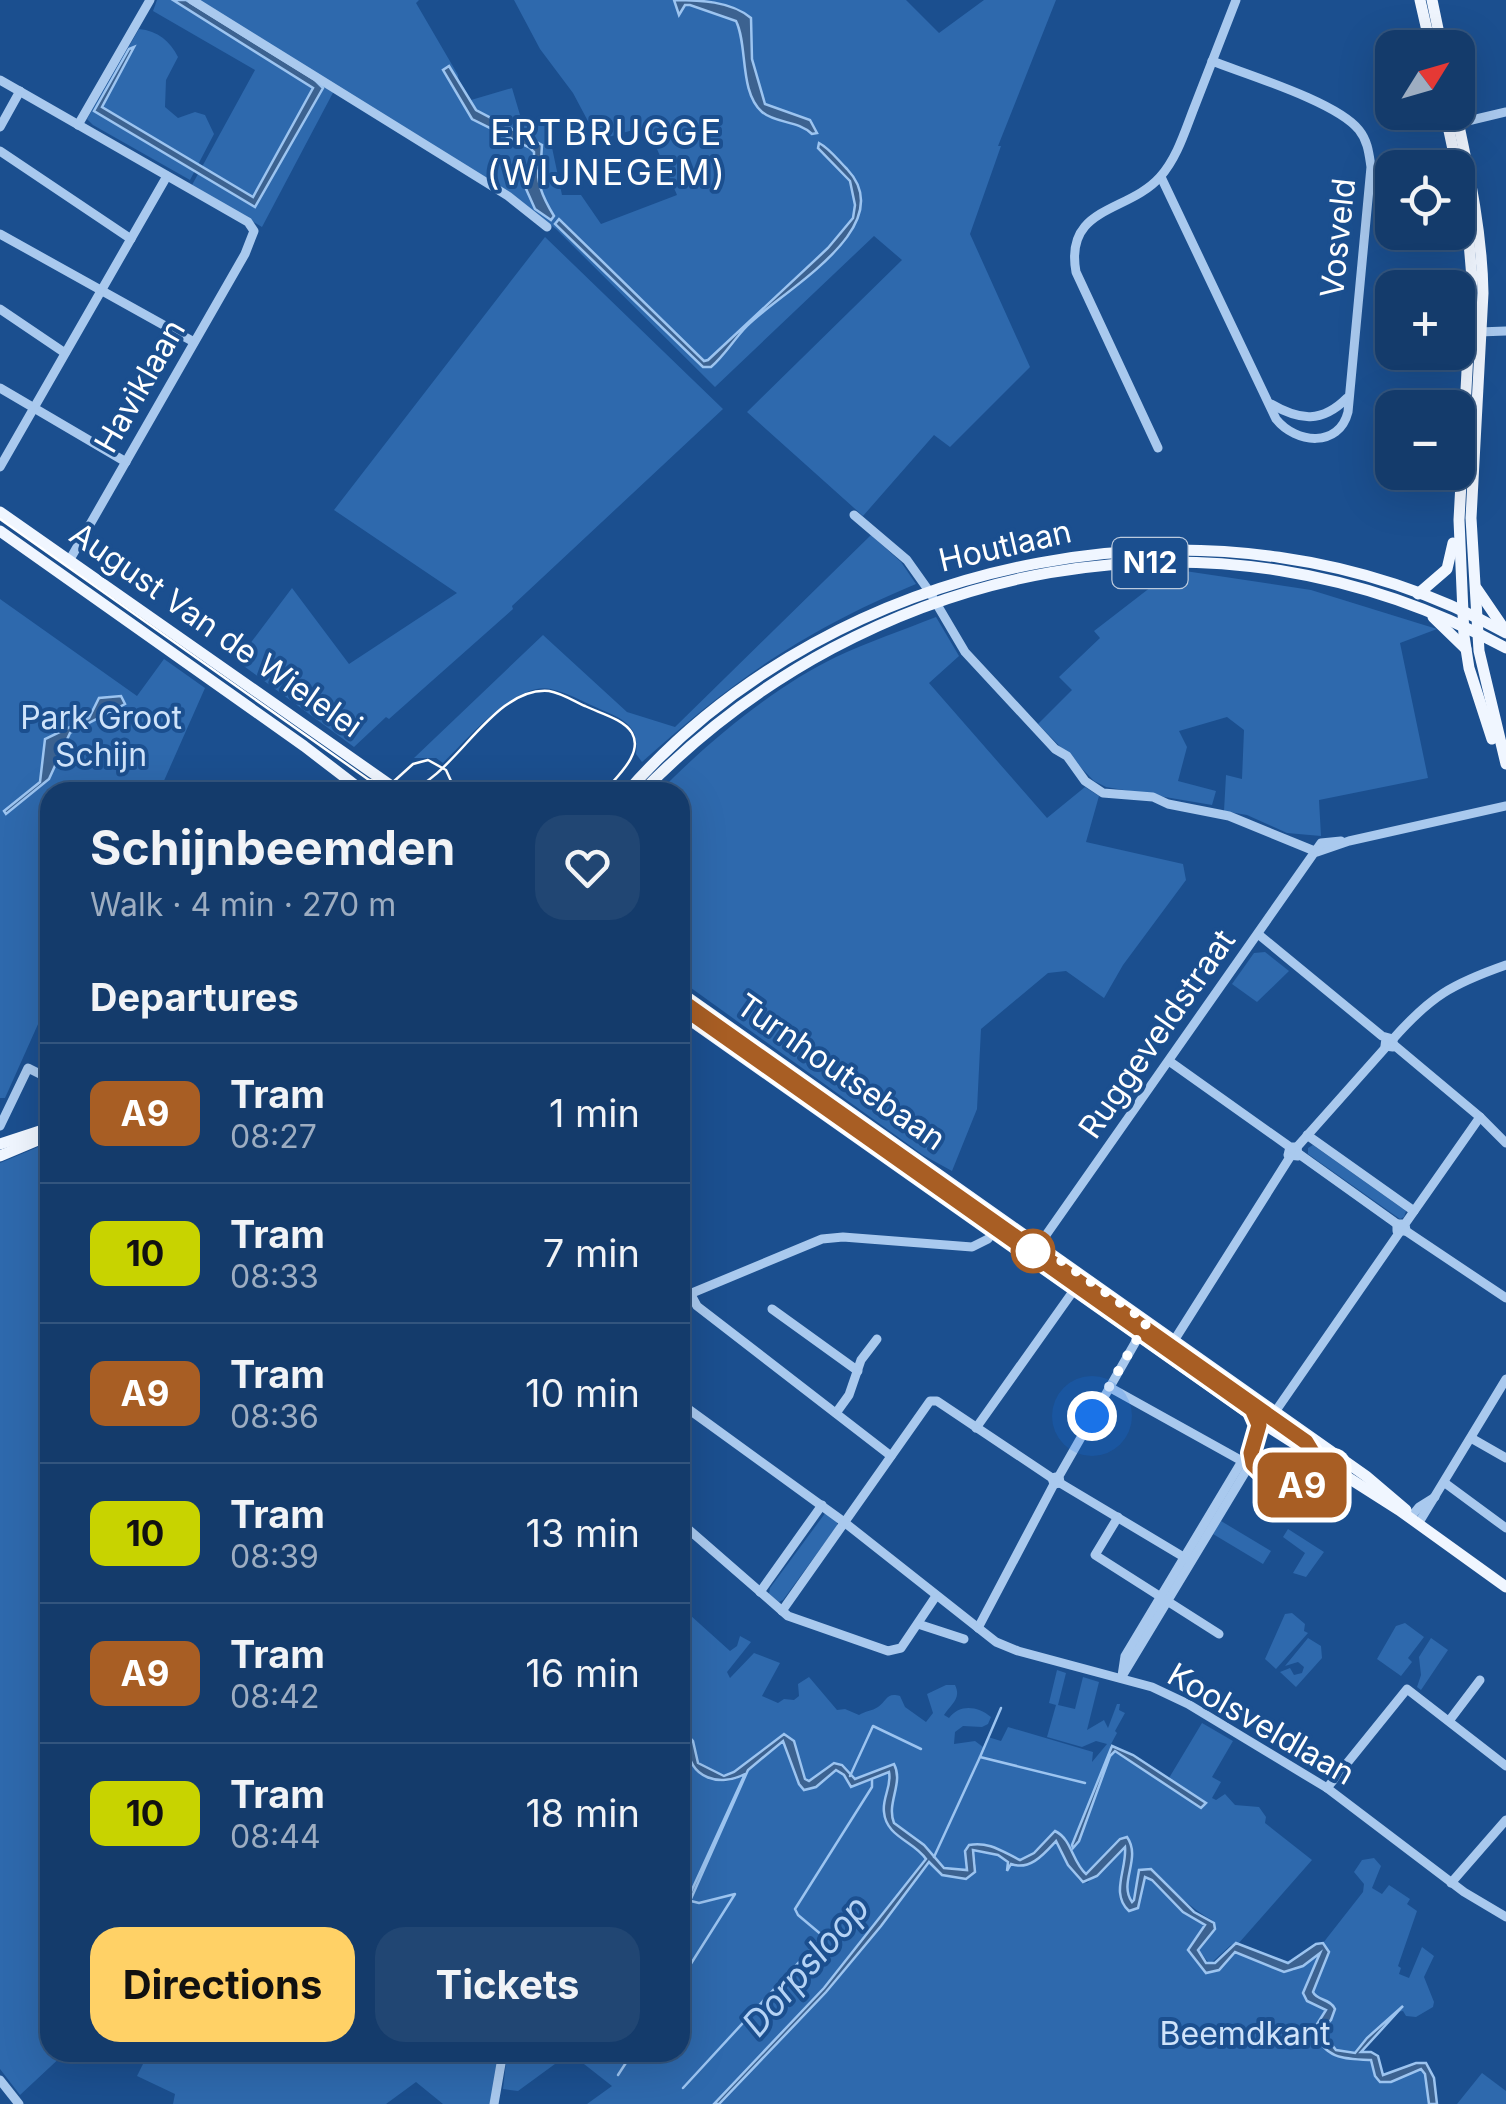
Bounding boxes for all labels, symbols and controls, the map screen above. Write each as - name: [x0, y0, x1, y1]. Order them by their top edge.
- north arrow: [1375, 30, 1475, 130]
- map controls: [1375, 30, 1475, 490]
- district label: ERTBRUGGE (WIJNEGEM): [487, 111, 727, 193]
- button: locate: [1375, 150, 1475, 250]
- street label: Vosveld: [1312, 176, 1363, 300]
- button: +: [1375, 270, 1475, 370]
- street label: Haviklaan: [86, 312, 193, 459]
- button: −: [1375, 390, 1475, 490]
- street label: Houtlaan: [935, 511, 1075, 580]
- street label: August Van de Wielelei: [63, 514, 370, 745]
- road number: N12: [1112, 538, 1188, 588]
- park label: Park Groot Schijn: [20, 698, 182, 774]
- button: heart: [535, 815, 640, 920]
- text: Schijnbeemden: [90, 818, 455, 877]
- text: Walk · 4 min · 270 m: [90, 885, 396, 924]
- street label: Ruggeveldstraat: [1070, 922, 1243, 1146]
- text: Departures: [90, 974, 299, 1020]
- street label: Turnhoutsebaan: [729, 985, 953, 1158]
- text: Tram: [230, 1071, 325, 1117]
- text: 1 min: [549, 1090, 640, 1136]
- text: A9: [121, 1092, 169, 1134]
- text: 08:27: [230, 1117, 317, 1156]
- text: Tram: [230, 1211, 325, 1257]
- text: 7 min: [543, 1230, 640, 1276]
- unlabelled marker: [1012, 1230, 1054, 1272]
- text: 10: [126, 1232, 164, 1274]
- text: 08:33: [230, 1257, 319, 1296]
- text: Tram: [230, 1351, 325, 1397]
- text: 10 min: [525, 1370, 640, 1416]
- text: A9: [121, 1372, 169, 1414]
- your location: [1067, 1391, 1117, 1441]
- text: 08:36: [230, 1397, 319, 1436]
- line badge: A9: [1257, 1452, 1347, 1518]
- text: A9: [1278, 1464, 1326, 1506]
- text: Tram: [230, 1491, 325, 1537]
- text: 13 min: [525, 1510, 640, 1556]
- text: 10: [126, 1512, 164, 1554]
- text: 08:39: [230, 1537, 319, 1576]
- text: Tram: [230, 1631, 325, 1677]
- text: 16 min: [525, 1650, 640, 1696]
- text: A9: [121, 1652, 169, 1694]
- street label: Koolsveldlaan: [1161, 1654, 1362, 1793]
- text: 08:42: [230, 1677, 319, 1716]
- text: Tram: [230, 1771, 325, 1817]
- text: 18 min: [525, 1790, 640, 1836]
- text: 10: [126, 1792, 164, 1834]
- text: 08:44: [230, 1817, 321, 1856]
- water label: Dorpsloop: [733, 1887, 877, 2044]
- button: Directions: [90, 1927, 355, 2042]
- button: Tickets: [375, 1927, 640, 2042]
- park label: Beemdkant: [1160, 2014, 1330, 2053]

